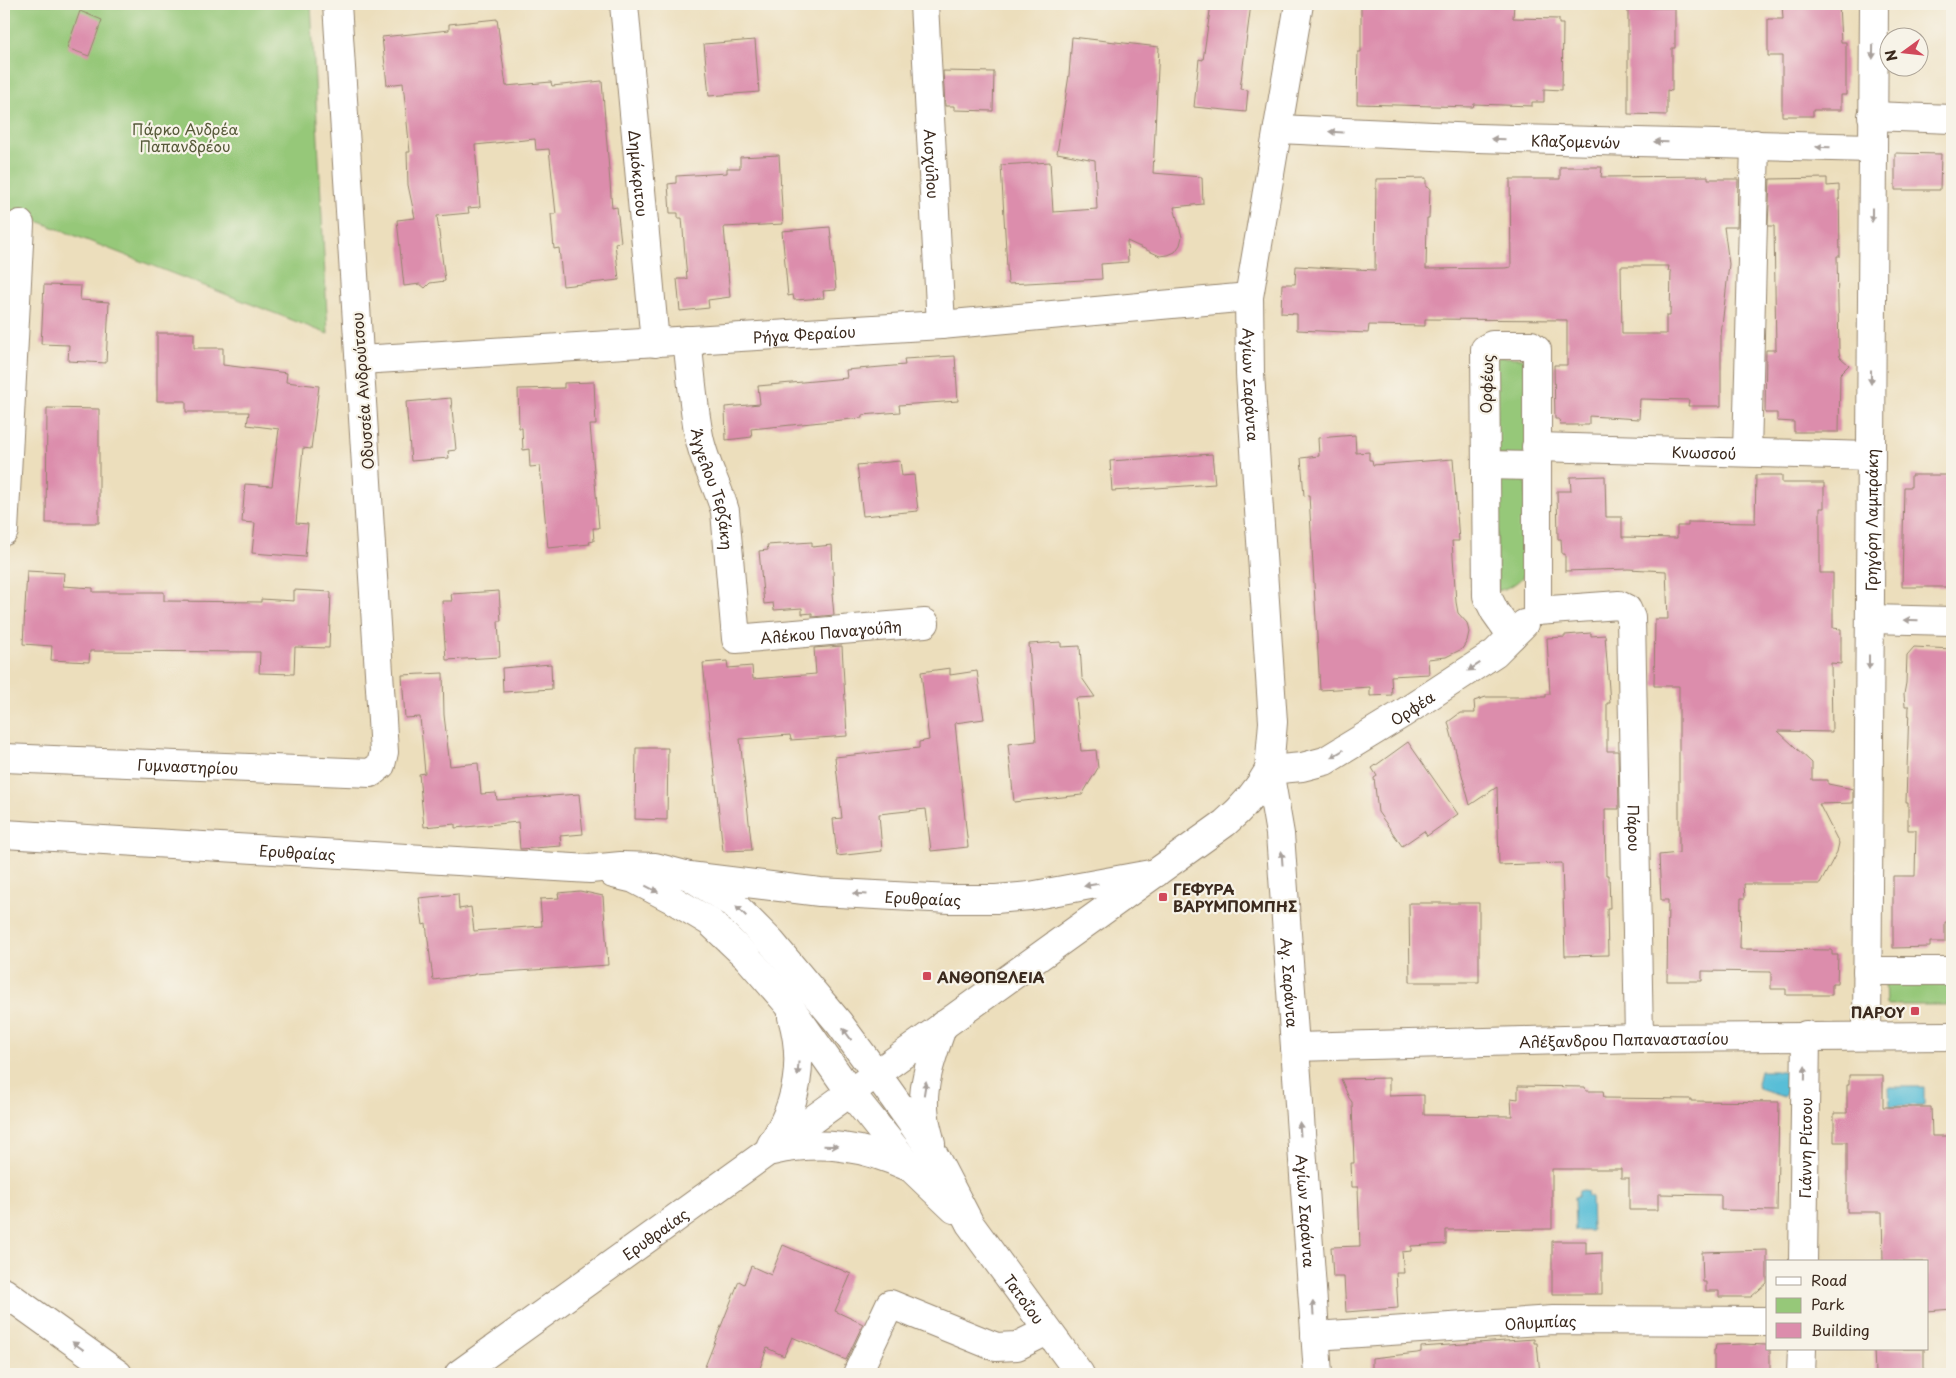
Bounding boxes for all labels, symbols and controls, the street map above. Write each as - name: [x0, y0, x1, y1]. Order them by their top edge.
- north arrow: [1878, 28, 1928, 78]
- one-way arrow: [1869, 45, 1877, 61]
- text: N: [1879, 47, 1903, 64]
- park label: Πάρκο Ανδρέα Παπανδρέου: [132, 117, 239, 157]
- street label: Αισχύλου: [919, 128, 946, 199]
- one-way arrow: [1328, 128, 1344, 136]
- street label: Κλαζομενών: [1531, 128, 1621, 153]
- street label: Δημόκριτου: [624, 129, 655, 218]
- one-way arrow: [1490, 135, 1506, 143]
- one-way arrow: [1653, 138, 1669, 146]
- one-way arrow: [1815, 142, 1831, 150]
- one-way arrow: [1868, 207, 1876, 223]
- street label: Οδυσσέα Ανδρούτσου: [345, 312, 379, 470]
- street label: Ρήγα Φεραίου: [752, 319, 856, 348]
- street label: Αγίων Σαράντα: [1238, 328, 1266, 442]
- street label: Ορφέως: [1473, 354, 1499, 414]
- one-way arrow: [1867, 370, 1875, 386]
- street label: Άγγελου Τερζάκη: [686, 426, 740, 551]
- street label: Κνωσσού: [1671, 439, 1736, 464]
- street label: Γρηγόρη Λαμπράκη: [1859, 449, 1882, 591]
- street label: Αλέκου Παναγούλη: [759, 614, 903, 648]
- one-way arrow: [1903, 616, 1919, 624]
- one-way arrow: [1865, 655, 1873, 671]
- one-way arrow: [1467, 662, 1481, 671]
- street label: Ορφέα: [1385, 684, 1439, 730]
- one-way arrow: [1330, 749, 1343, 759]
- street label: Γυμναστηρίου: [137, 752, 239, 779]
- street label: Πάρου: [1623, 804, 1647, 852]
- street label: Ερυθραίας: [259, 838, 337, 865]
- one-way arrow: [1277, 850, 1285, 866]
- place label: ΓΕΦΥΡΑ ΒΑΡΥΜΠΟΜΠΗΣ: [1173, 877, 1297, 917]
- one-way arrow: [1082, 881, 1098, 889]
- street label: Ερυθραίας: [884, 884, 961, 911]
- one-way arrow: [645, 885, 660, 893]
- one-way arrow: [851, 890, 867, 898]
- marker: ΓΕΦΥΡΑ ΒΑΡΥΜΠΟΜΠΗΣ: [1157, 891, 1169, 903]
- one-way arrow: [735, 905, 747, 917]
- street label: Αγ. Σαράντα: [1276, 937, 1305, 1029]
- place label: ΑΝΘΟΠΩΛΕΙΑ: [936, 965, 1045, 988]
- marker: ΑΝΘΟΠΩΛΕΙΑ: [921, 970, 933, 982]
- place label: ΠΑΡΟΥ: [1851, 1000, 1906, 1023]
- marker: ΠΑΡΟΥ: [1909, 1005, 1921, 1017]
- street label: Αλέξανδρου Παπαναστασίου: [1519, 1026, 1729, 1053]
- one-way arrow: [842, 1027, 852, 1041]
- one-way arrow: [794, 1061, 802, 1077]
- one-way arrow: [1801, 1065, 1809, 1081]
- one-way arrow: [922, 1080, 930, 1096]
- street label: Γιάννη Ρίτσου: [1792, 1097, 1817, 1199]
- one-way arrow: [1296, 1120, 1304, 1136]
- one-way arrow: [823, 1142, 839, 1150]
- street label: Αγίων Σαράντα: [1291, 1154, 1322, 1269]
- street label: Ερυθραίας: [617, 1201, 693, 1265]
- legend: [1766, 1260, 1928, 1350]
- text: Road: [1811, 1268, 1847, 1291]
- street label: Τατοΐου: [999, 1269, 1051, 1328]
- text: Park: [1811, 1292, 1845, 1315]
- one-way arrow: [1309, 1300, 1317, 1316]
- street label: Ολυμπίας: [1504, 1308, 1577, 1335]
- text: Building: [1811, 1318, 1870, 1341]
- one-way arrow: [71, 1341, 85, 1351]

